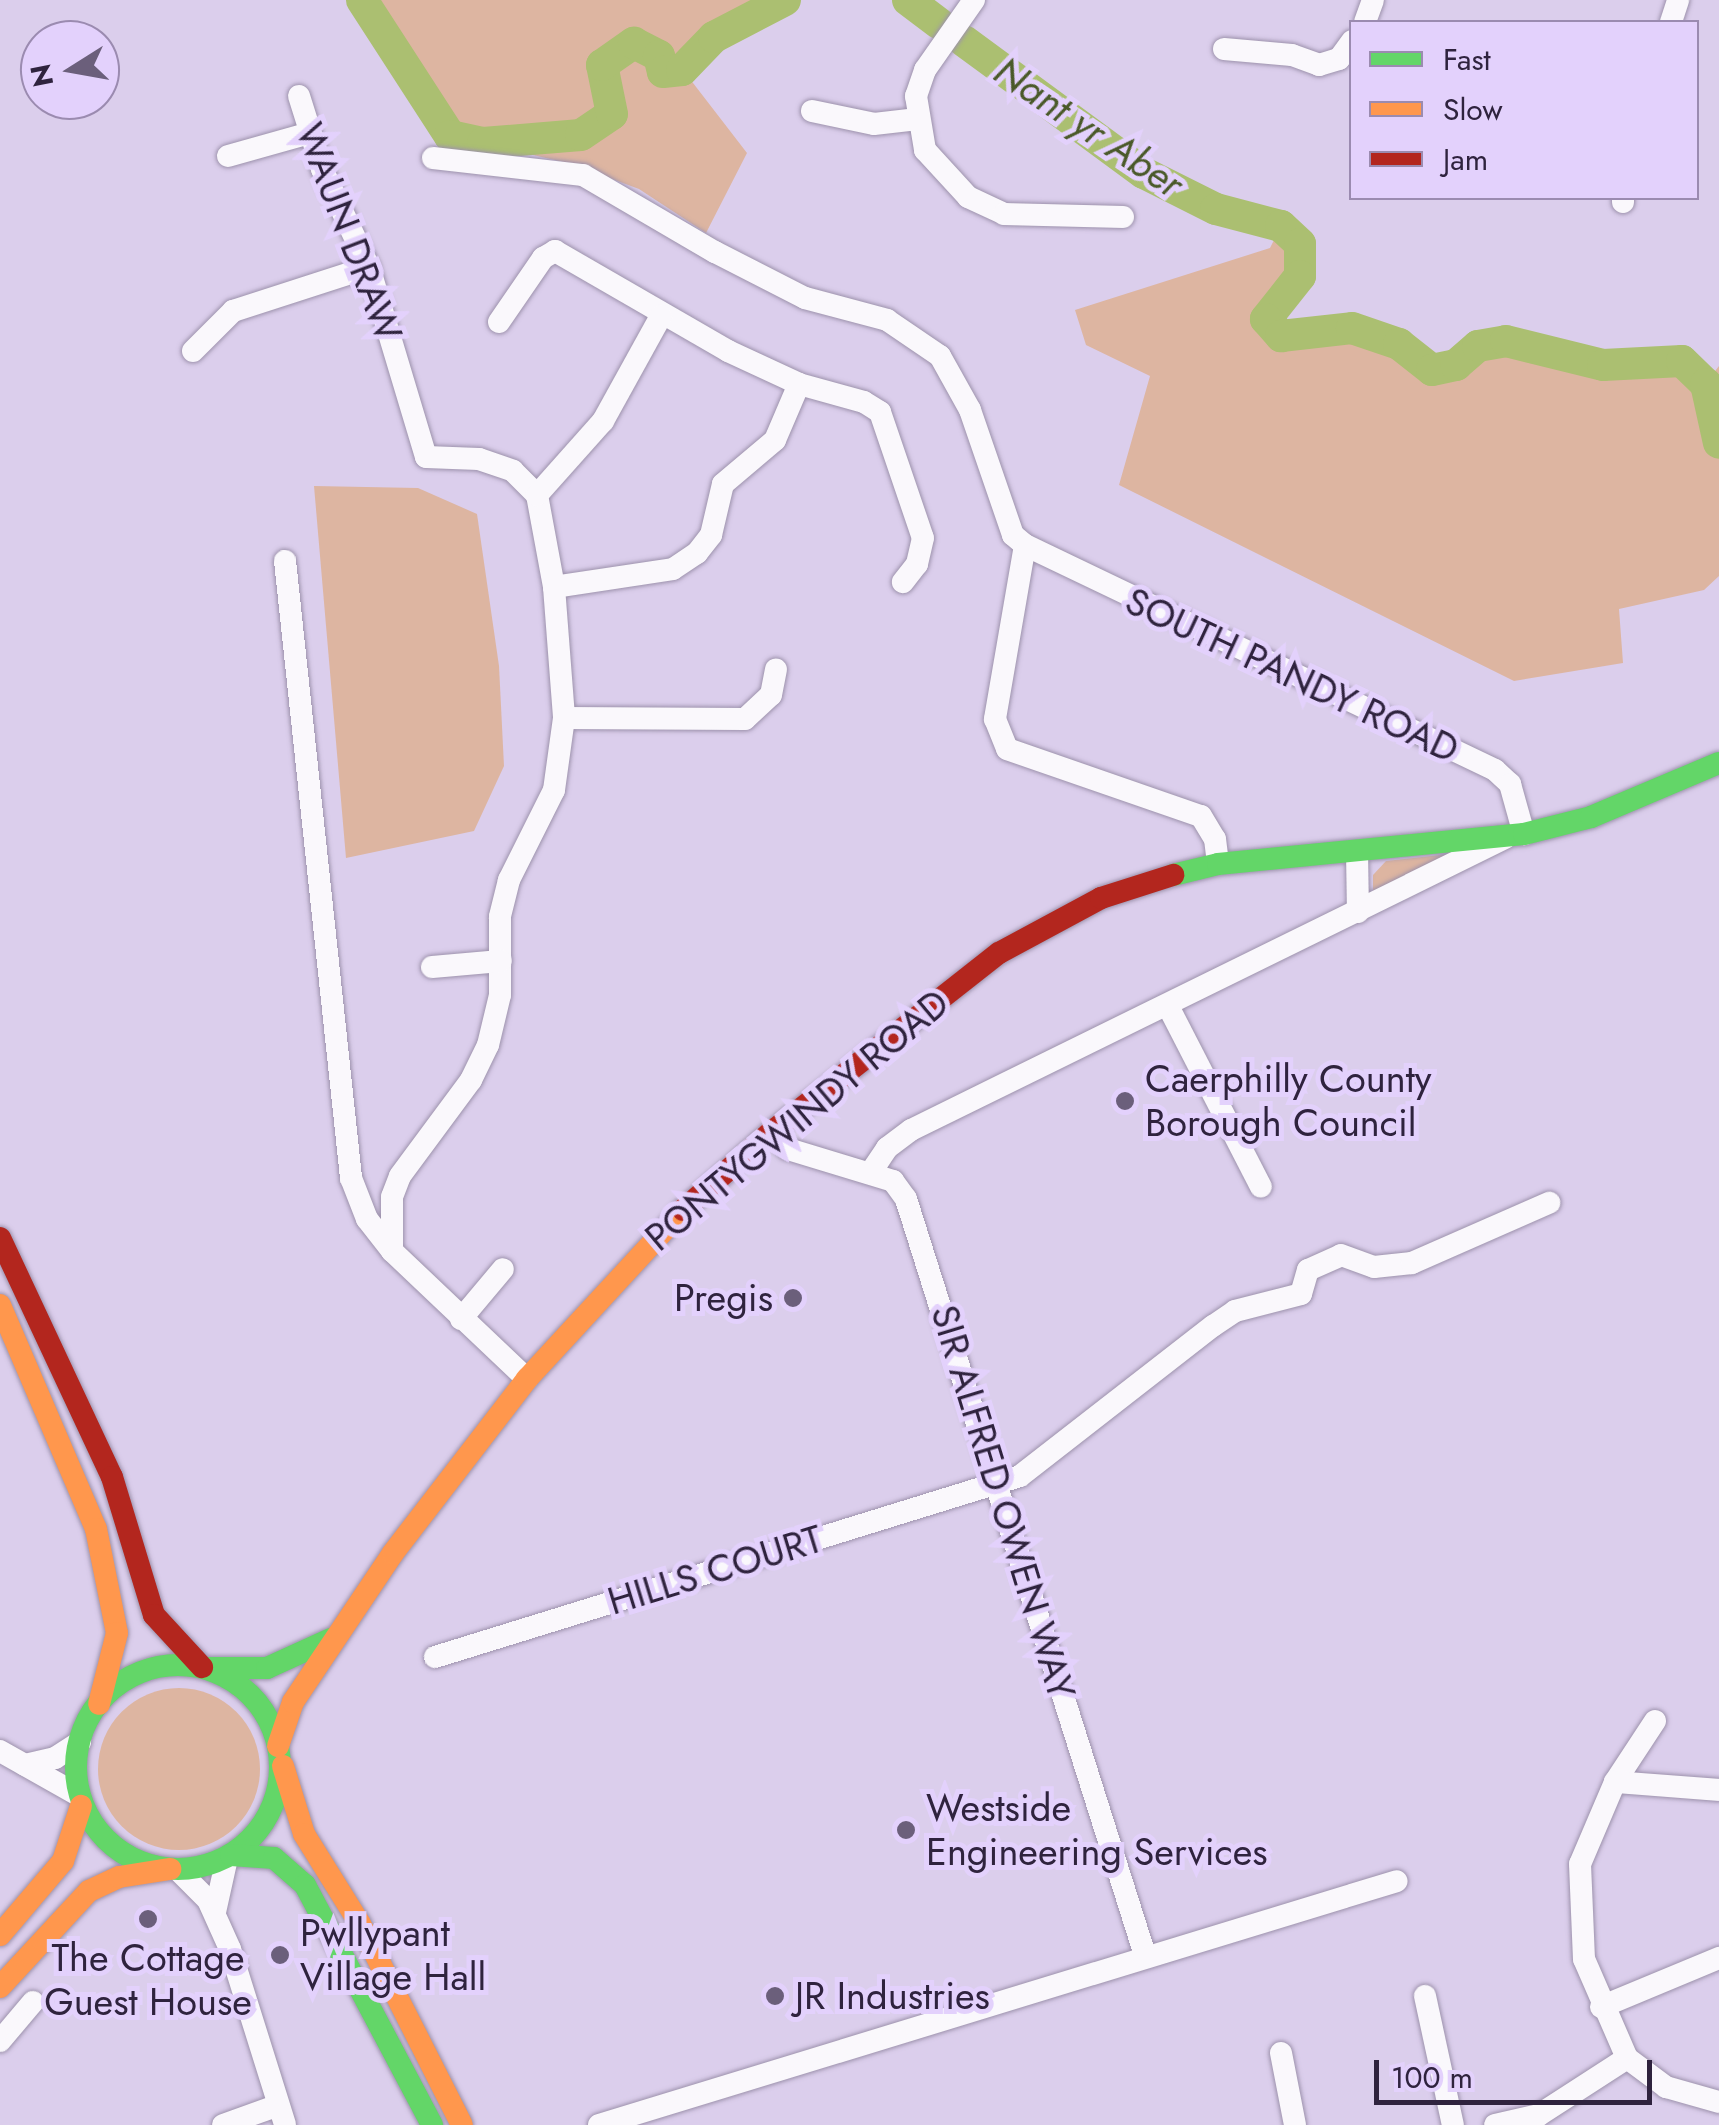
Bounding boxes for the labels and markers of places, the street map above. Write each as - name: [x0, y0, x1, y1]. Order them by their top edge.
- place label: Caerphilly County Borough Council: [1145, 1056, 1432, 1146]
- marker: Caerphilly County Borough Council: [1114, 1090, 1136, 1112]
- place label: Pregis: [674, 1275, 773, 1321]
- marker: Pregis: [782, 1287, 804, 1309]
- place label: Westside Engineering Services: [926, 1785, 1268, 1875]
- marker: Westside Engineering Services: [895, 1819, 917, 1841]
- marker: The Cottage Guest House: [137, 1908, 159, 1930]
- place label: Pwllypant Village Hall: [300, 1910, 486, 2000]
- place label: The Cottage Guest House: [44, 1935, 252, 2025]
- marker: Pwllypant Village Hall: [269, 1944, 291, 1966]
- place label: JR Industries: [795, 1973, 990, 2019]
- marker: JR Industries: [764, 1985, 786, 2007]

